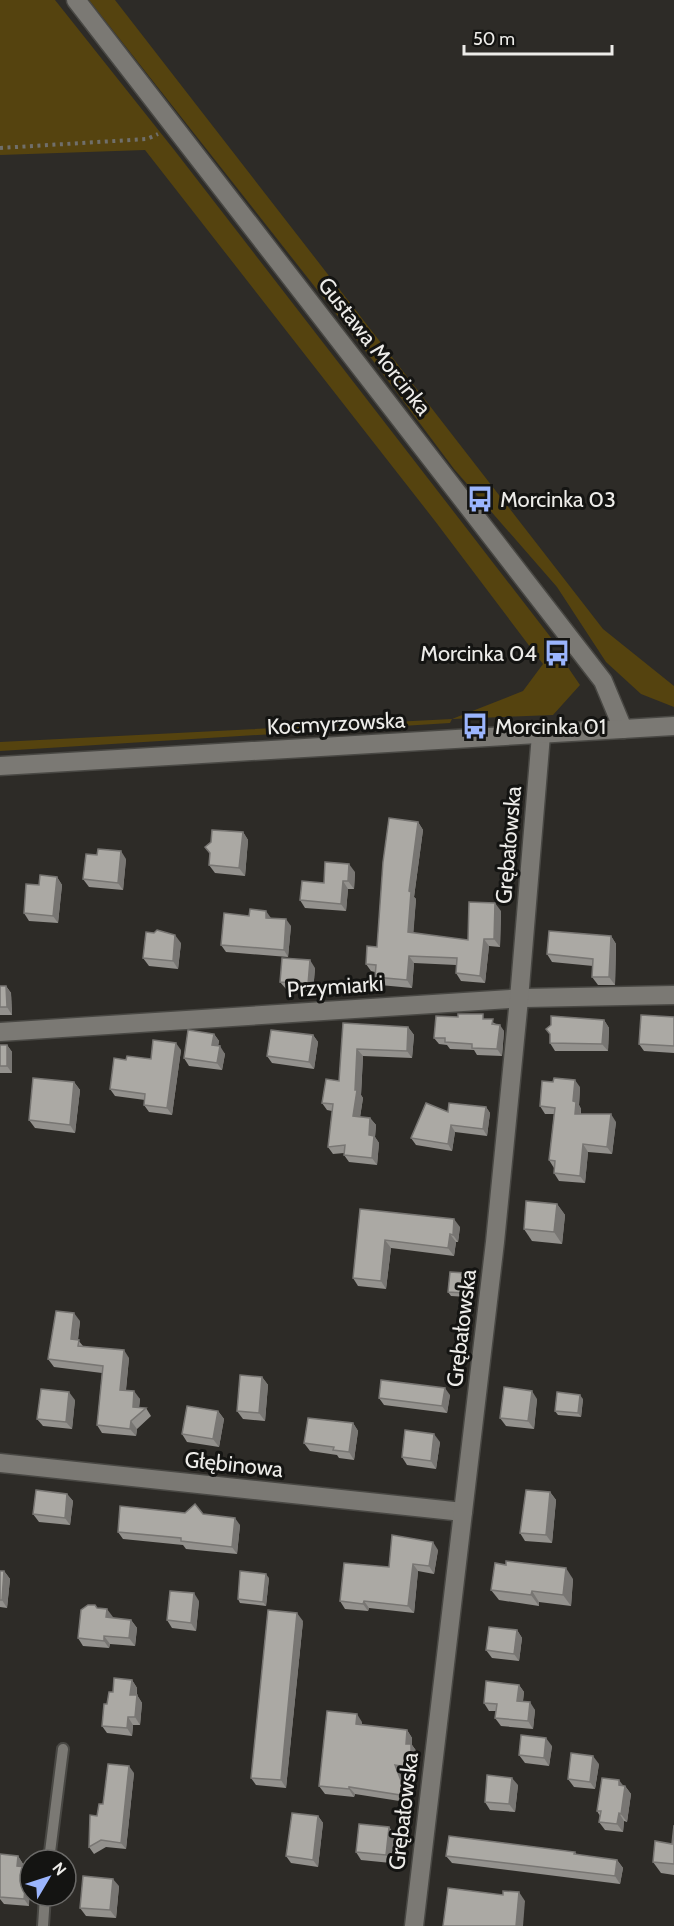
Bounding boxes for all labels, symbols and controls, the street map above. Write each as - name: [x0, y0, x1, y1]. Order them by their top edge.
- scale bar: [464, 18, 612, 56]
- text: 50 m: [473, 28, 515, 50]
- street label: Gustawa Morcinka: [312, 272, 437, 421]
- bus stop icon: Morcinka 03: [465, 484, 495, 514]
- place label: Morcinka 03: [500, 486, 616, 513]
- bus stop icon: Morcinka 04: [542, 638, 572, 668]
- place label: Morcinka 04: [420, 640, 537, 667]
- street label: Kocmyrzowska: [266, 706, 406, 741]
- bus stop icon: Morcinka 01: [460, 711, 490, 741]
- place label: Morcinka 01: [495, 713, 606, 740]
- street label: Grębałowska: [490, 785, 527, 905]
- street label: Przymiarki: [286, 970, 384, 1003]
- street label: Grębałowska: [441, 1267, 482, 1388]
- street label: Głębinowa: [183, 1446, 285, 1483]
- street label: Grębałowska: [383, 1750, 424, 1871]
- north arrow: [18, 1848, 78, 1908]
- text: N: [48, 1859, 70, 1879]

